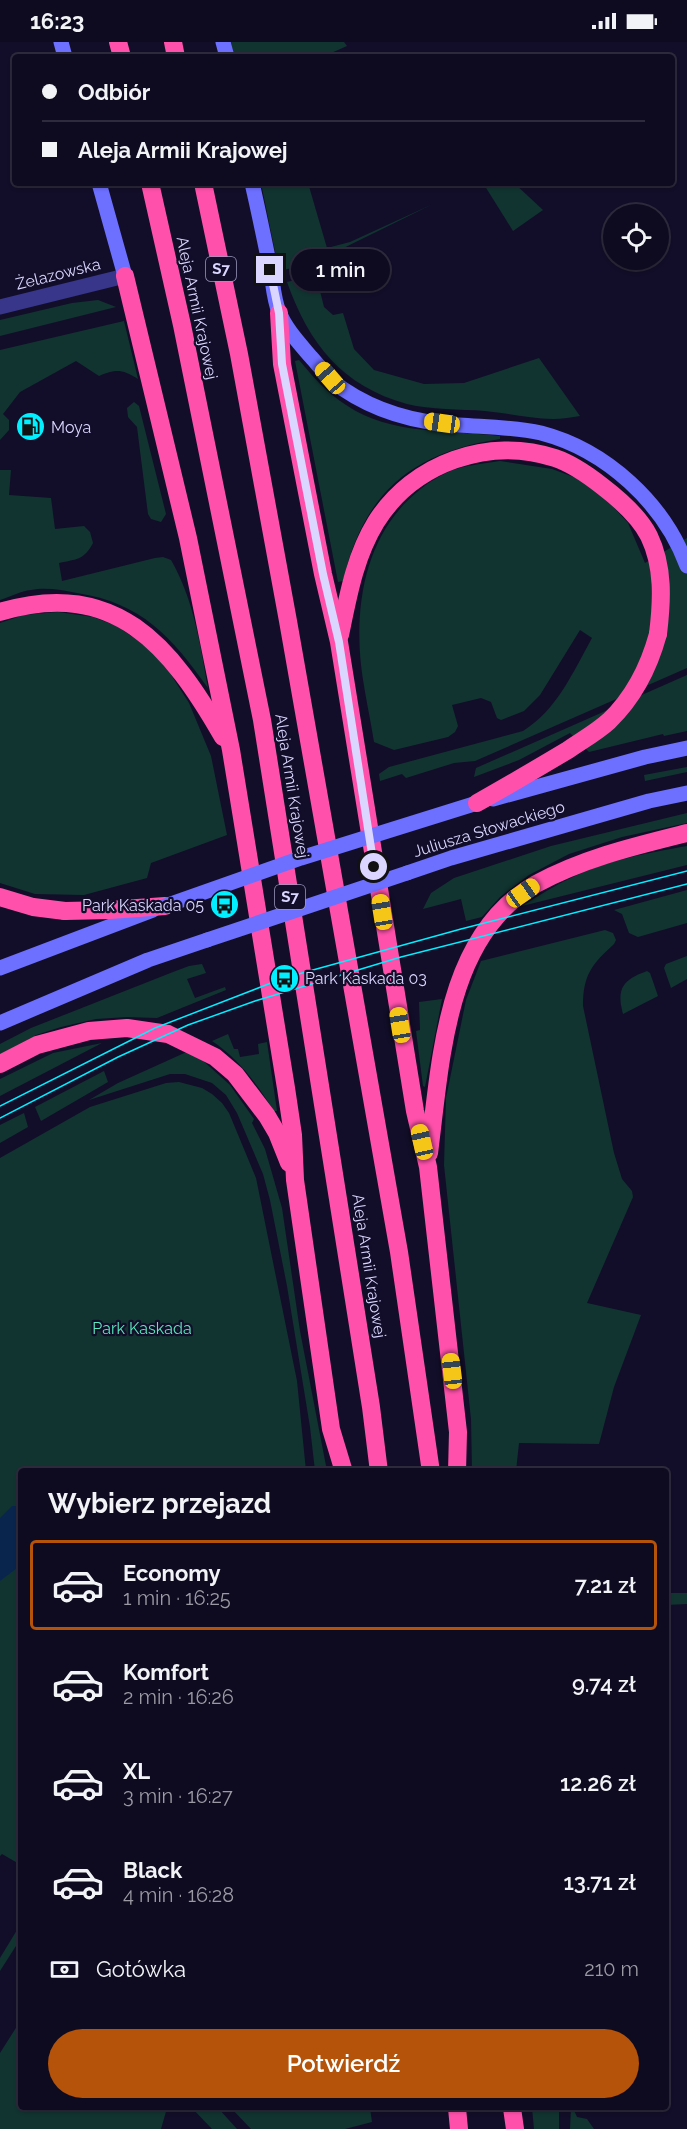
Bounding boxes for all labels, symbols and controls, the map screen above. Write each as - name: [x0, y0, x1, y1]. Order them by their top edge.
- text: 16:23: [30, 8, 84, 34]
- text: Odbiór: [78, 79, 150, 105]
- text: Aleja Armii Krajowej: [78, 137, 288, 163]
- map controls: [603, 204, 669, 270]
- button: locate: [603, 204, 669, 270]
- street label: Aleja Armii Krajowej: [173, 235, 221, 381]
- callout: 1 min: [291, 249, 390, 291]
- street label: Żelazowska: [13, 253, 102, 294]
- route end: [256, 256, 283, 283]
- road number: S7: [206, 257, 236, 281]
- text: 1 min: [316, 258, 365, 282]
- car: [311, 359, 349, 397]
- fuel station icon: Moya: [14, 411, 46, 443]
- car: [423, 412, 461, 434]
- place label: Moya: [51, 418, 91, 437]
- street label: Aleja Armii Krajowej: [271, 713, 313, 859]
- street label: Juliusza Słowackiego: [411, 797, 567, 861]
- route start: [360, 853, 387, 880]
- car: [503, 875, 543, 911]
- road number: S7: [275, 885, 305, 909]
- bus stop icon: Park Kaskada 05: [209, 889, 241, 921]
- car: [370, 893, 394, 931]
- place label: Park Kaskada 05: [82, 896, 204, 915]
- bus stop icon: Park Kaskada 03: [268, 962, 300, 994]
- place label: Park Kaskada 03: [305, 969, 427, 988]
- car: [388, 1006, 412, 1044]
- car: [409, 1122, 435, 1162]
- street label: Aleja Armii Krajowej: [348, 1193, 390, 1339]
- park label: Park Kaskada: [92, 1319, 192, 1338]
- car: [441, 1352, 463, 1390]
- text: Wybierz przejazd: [48, 1488, 271, 1519]
- icon: car: [51, 1558, 105, 1612]
- text: Economy: [123, 1560, 221, 1586]
- text: 7.21 zł: [575, 1572, 636, 1598]
- text: 1 min · 16:25: [123, 1586, 231, 1610]
- icon: car: [51, 1657, 105, 1711]
- text: Komfort: [123, 1659, 209, 1685]
- text: 9.74 zł: [572, 1671, 636, 1697]
- text: 2 min · 16:26: [123, 1685, 234, 1709]
- icon: car: [51, 1756, 105, 1810]
- text: XL: [123, 1758, 150, 1784]
- text: 12.26 zł: [560, 1770, 636, 1796]
- text: 3 min · 16:27: [123, 1784, 233, 1808]
- icon: car: [51, 1855, 105, 1909]
- text: Black: [123, 1857, 182, 1883]
- text: 13.71 zł: [563, 1869, 636, 1895]
- text: 4 min · 16:28: [123, 1883, 234, 1907]
- icon: cash: [48, 1953, 81, 1986]
- text: Gotówka: [96, 1956, 186, 1982]
- text: 210 m: [584, 1957, 639, 1981]
- button: Potwierdź: [48, 2029, 639, 2098]

